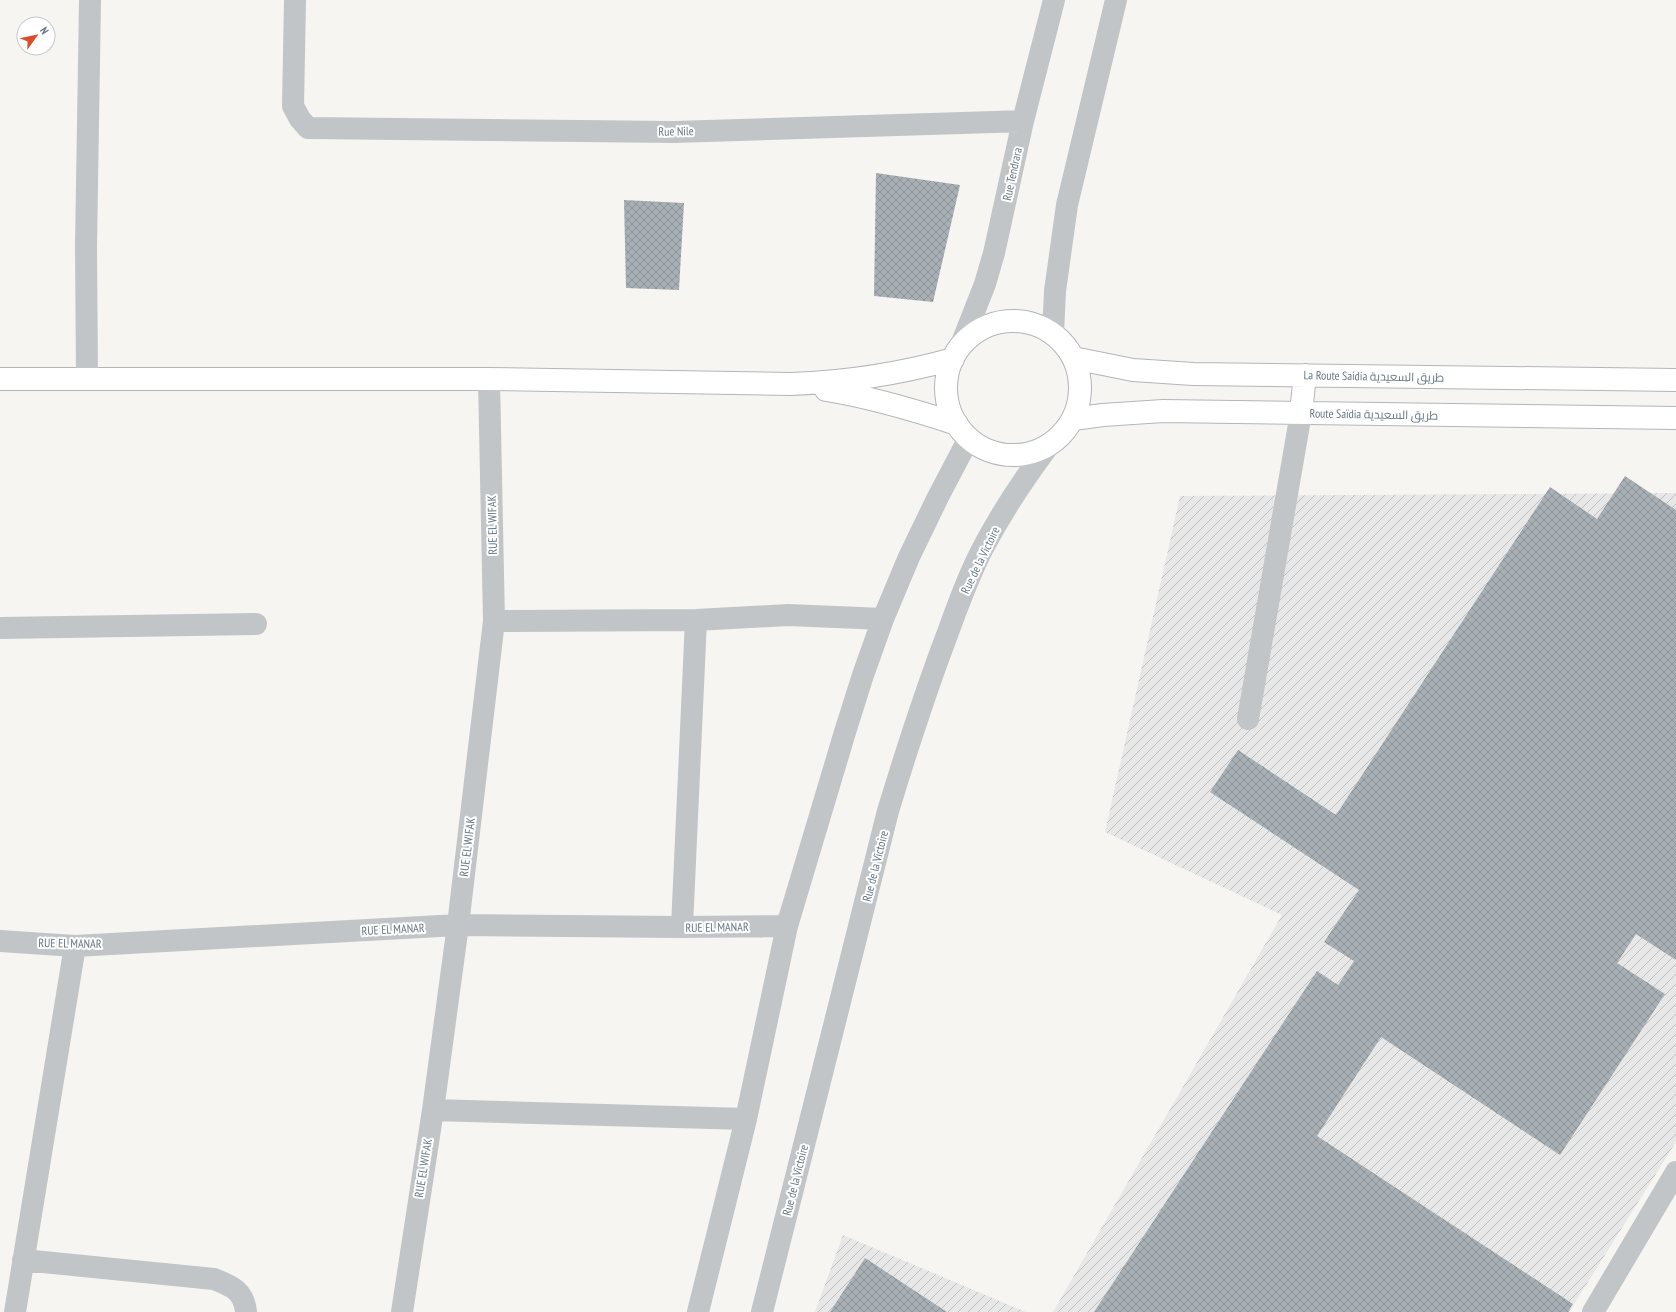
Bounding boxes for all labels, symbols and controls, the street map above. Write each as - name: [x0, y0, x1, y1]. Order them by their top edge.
- north arrow: [16, 16, 56, 56]
- text: N: [37, 24, 52, 37]
- street label: Rue Nile: [658, 123, 694, 139]
- street label: Rue Tendrara: [999, 146, 1025, 202]
- street label: La Route Saidia طريق السعيدية: [1303, 367, 1445, 385]
- street label: Route Saïdia طريق السعيدية: [1310, 405, 1439, 423]
- street label: RUE EL WIFAK: [484, 495, 500, 555]
- street label: Rue de la Victoire: [957, 524, 1003, 596]
- street label: RUE EL WIFAK: [456, 817, 478, 877]
- street label: Rue de la Victoire: [859, 829, 891, 903]
- street label: RUE EL MANAR: [685, 919, 749, 935]
- street label: RUE EL MANAR: [361, 920, 425, 938]
- street label: RUE EL MANAR: [38, 935, 102, 951]
- street label: RUE EL WIFAK: [411, 1138, 435, 1198]
- street label: Rue de la Victoire: [779, 1143, 811, 1217]

